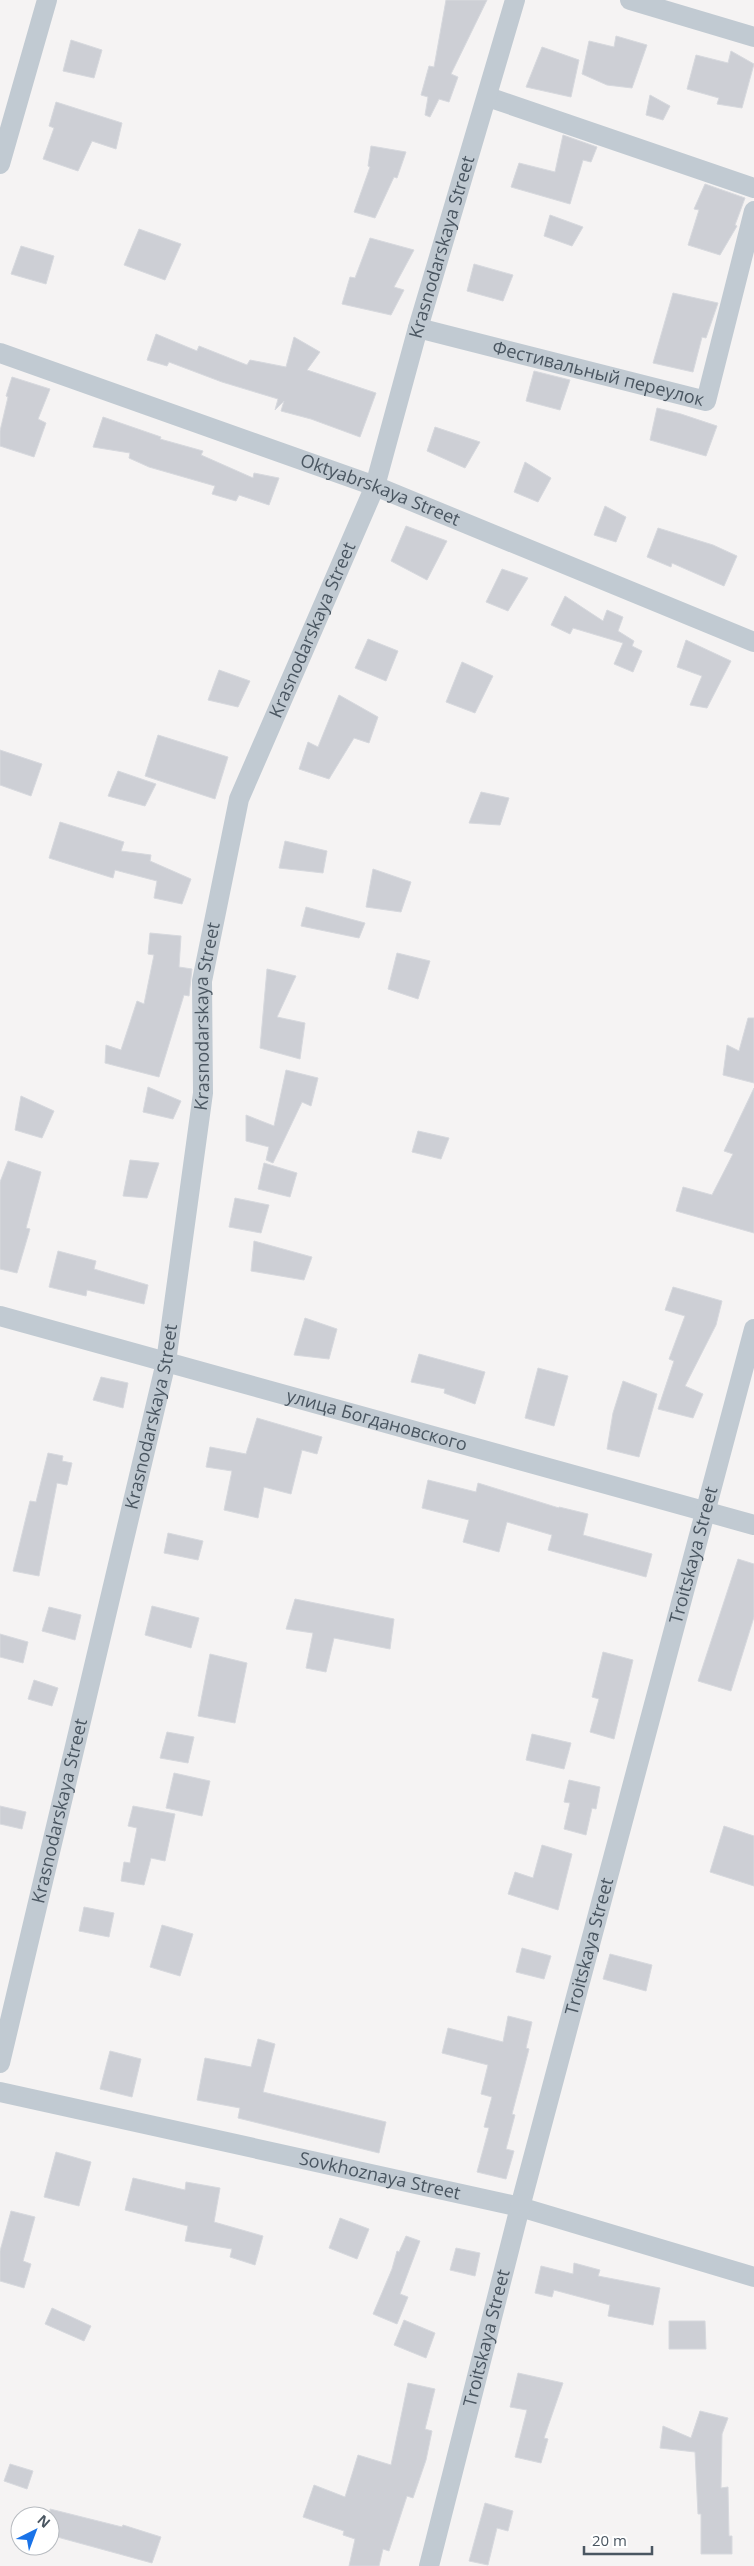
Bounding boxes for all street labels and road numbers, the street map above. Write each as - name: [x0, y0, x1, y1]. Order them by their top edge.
- street label: Krasnodarskaya Street: [403, 153, 479, 341]
- street label: Фестивальный переулок: [490, 334, 708, 411]
- street label: Oktyabrskaya Street: [297, 447, 464, 531]
- street label: Krasnodarskaya Street: [263, 538, 360, 721]
- street label: Krasnodarskaya Street: [188, 920, 225, 1112]
- street label: Krasnodarskaya Street: [119, 1322, 182, 1512]
- street label: улица Богдановского: [284, 1383, 470, 1456]
- street label: Troitskaya Street: [663, 1484, 723, 1626]
- street label: Krasnodarskaya Street: [25, 1716, 92, 1906]
- street label: Troitskaya Street: [559, 1875, 618, 2017]
- street label: Sovkhoznaya Street: [297, 2146, 463, 2205]
- street label: Troitskaya Street: [457, 2267, 515, 2409]

